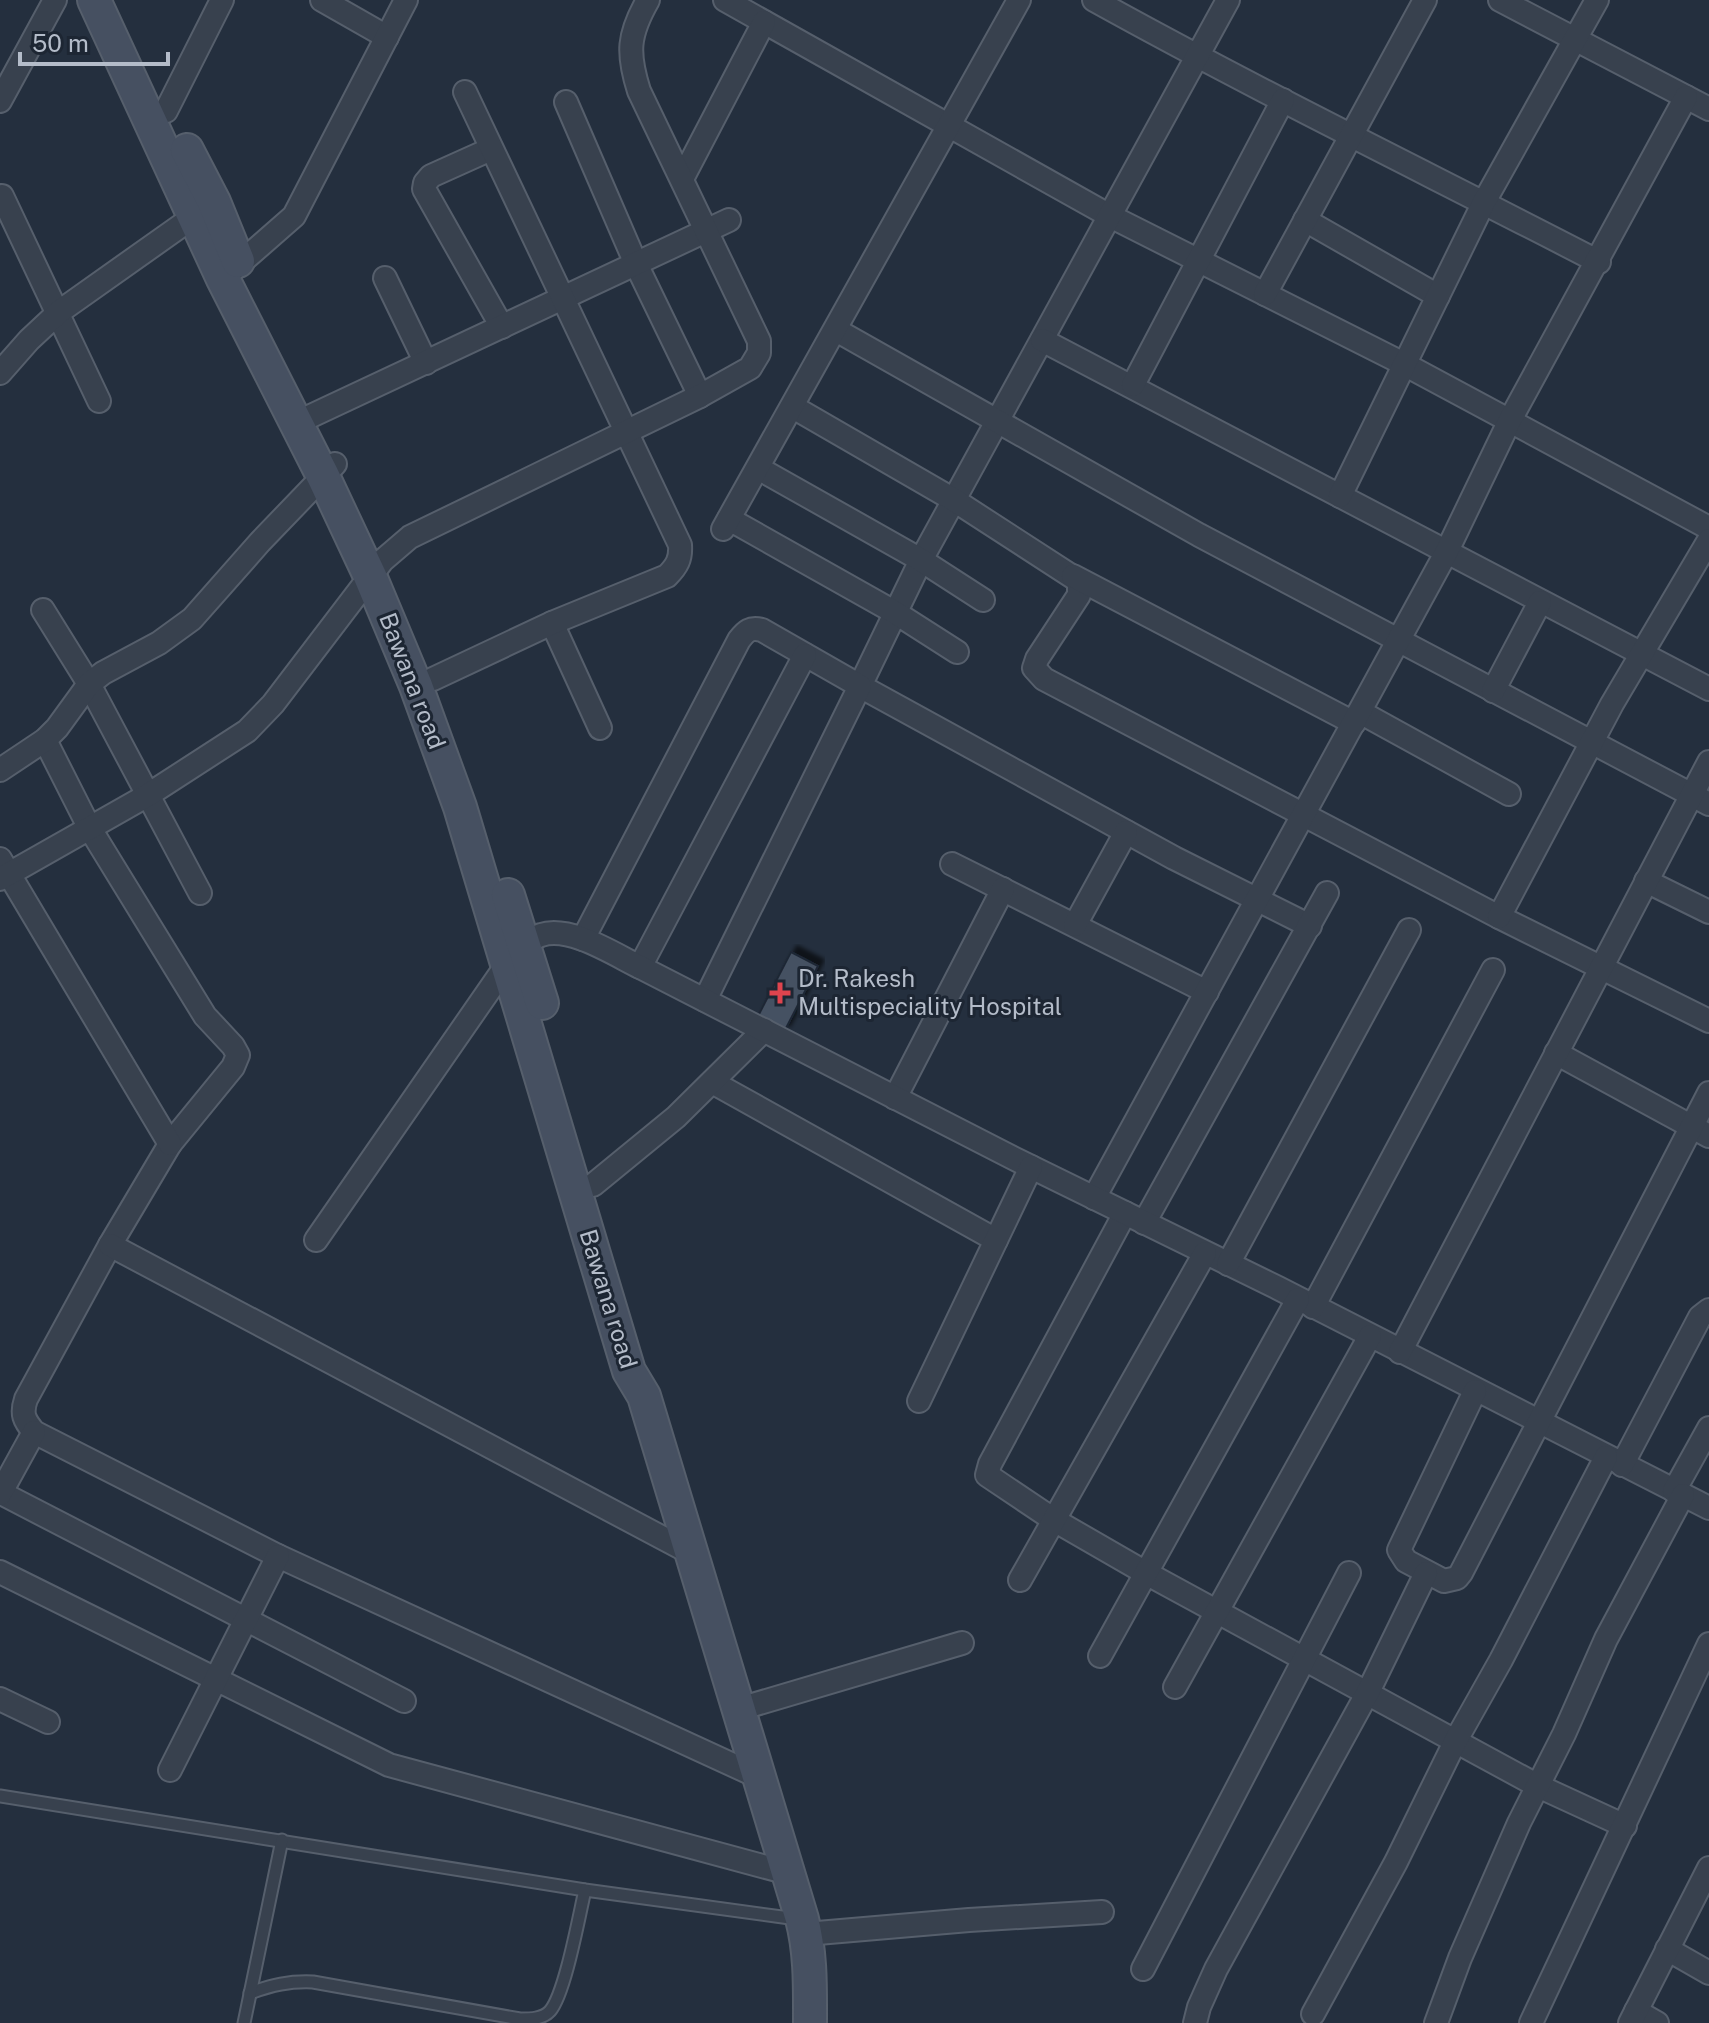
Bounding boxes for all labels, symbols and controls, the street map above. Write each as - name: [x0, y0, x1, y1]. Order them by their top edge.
- scale bar: [20, 16, 168, 66]
- text: 50 m: [32, 29, 89, 57]
- street label: Bawana road: [374, 609, 452, 753]
- place label: Dr. Rakesh Multispeciality Hospital: [798, 964, 1062, 1020]
- marker: Dr. Rakesh Multispeciality Hospital: [769, 982, 791, 1004]
- street label: Bawana road: [575, 1226, 643, 1372]

